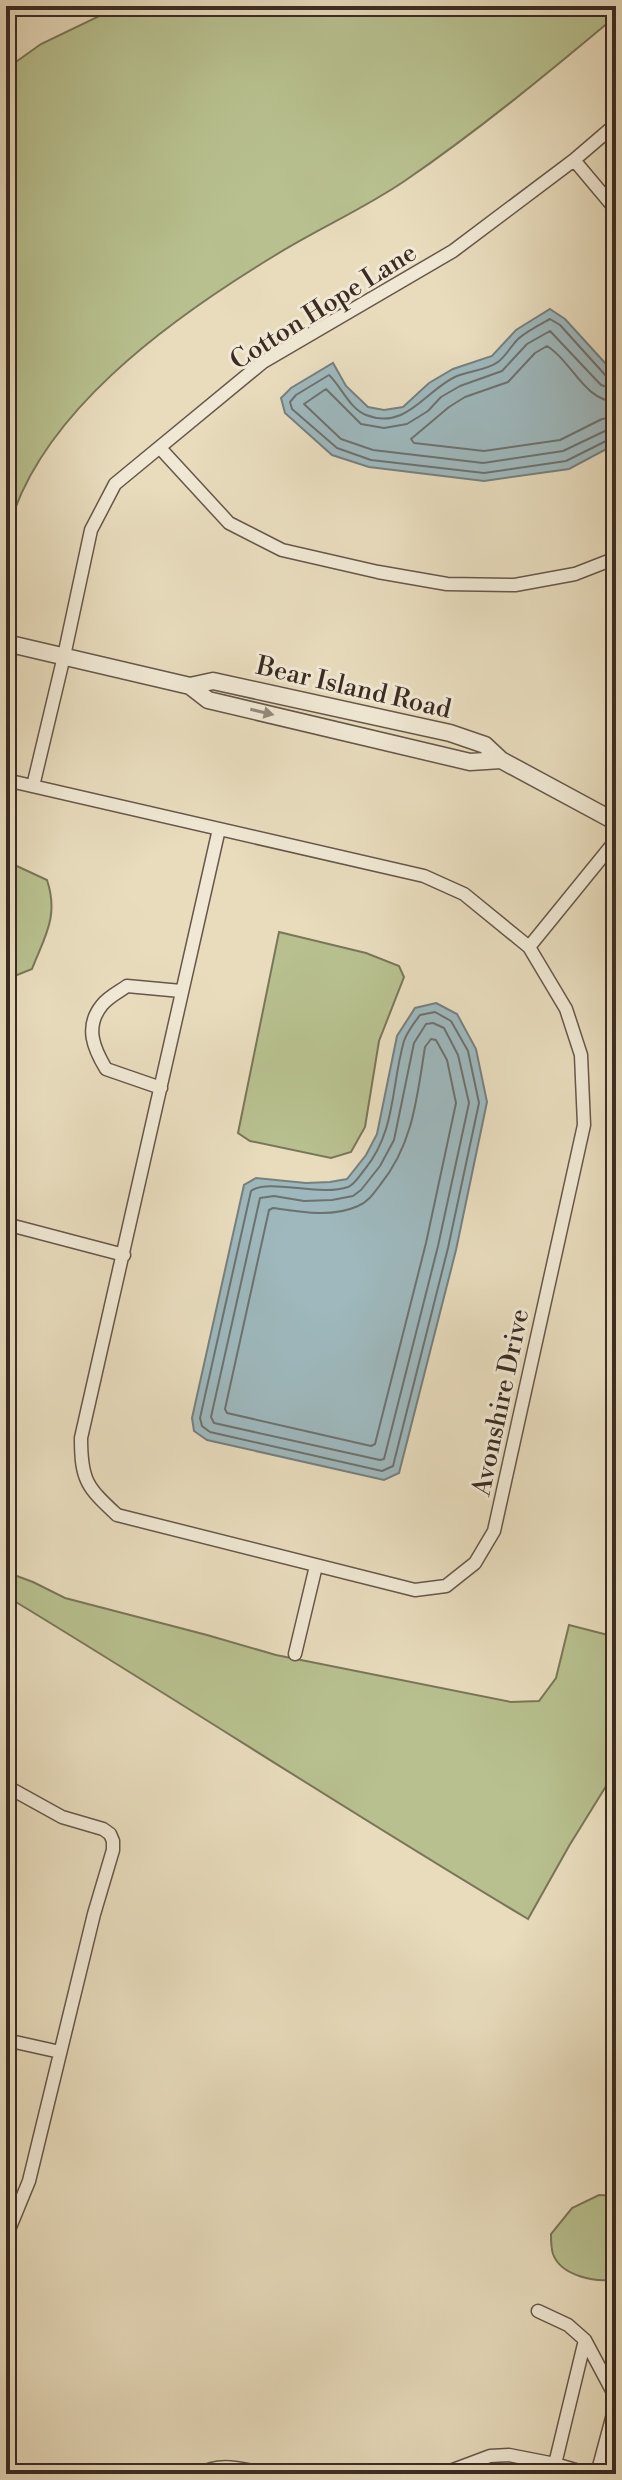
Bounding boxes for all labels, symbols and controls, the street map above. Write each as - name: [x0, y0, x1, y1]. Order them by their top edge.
- street label: Cotton Hope Lane: [224, 237, 423, 377]
- street label: Bear Island Road: [252, 650, 455, 726]
- one-way arrow: [249, 707, 274, 719]
- street label: Avonshire Drive: [465, 1306, 536, 1500]

